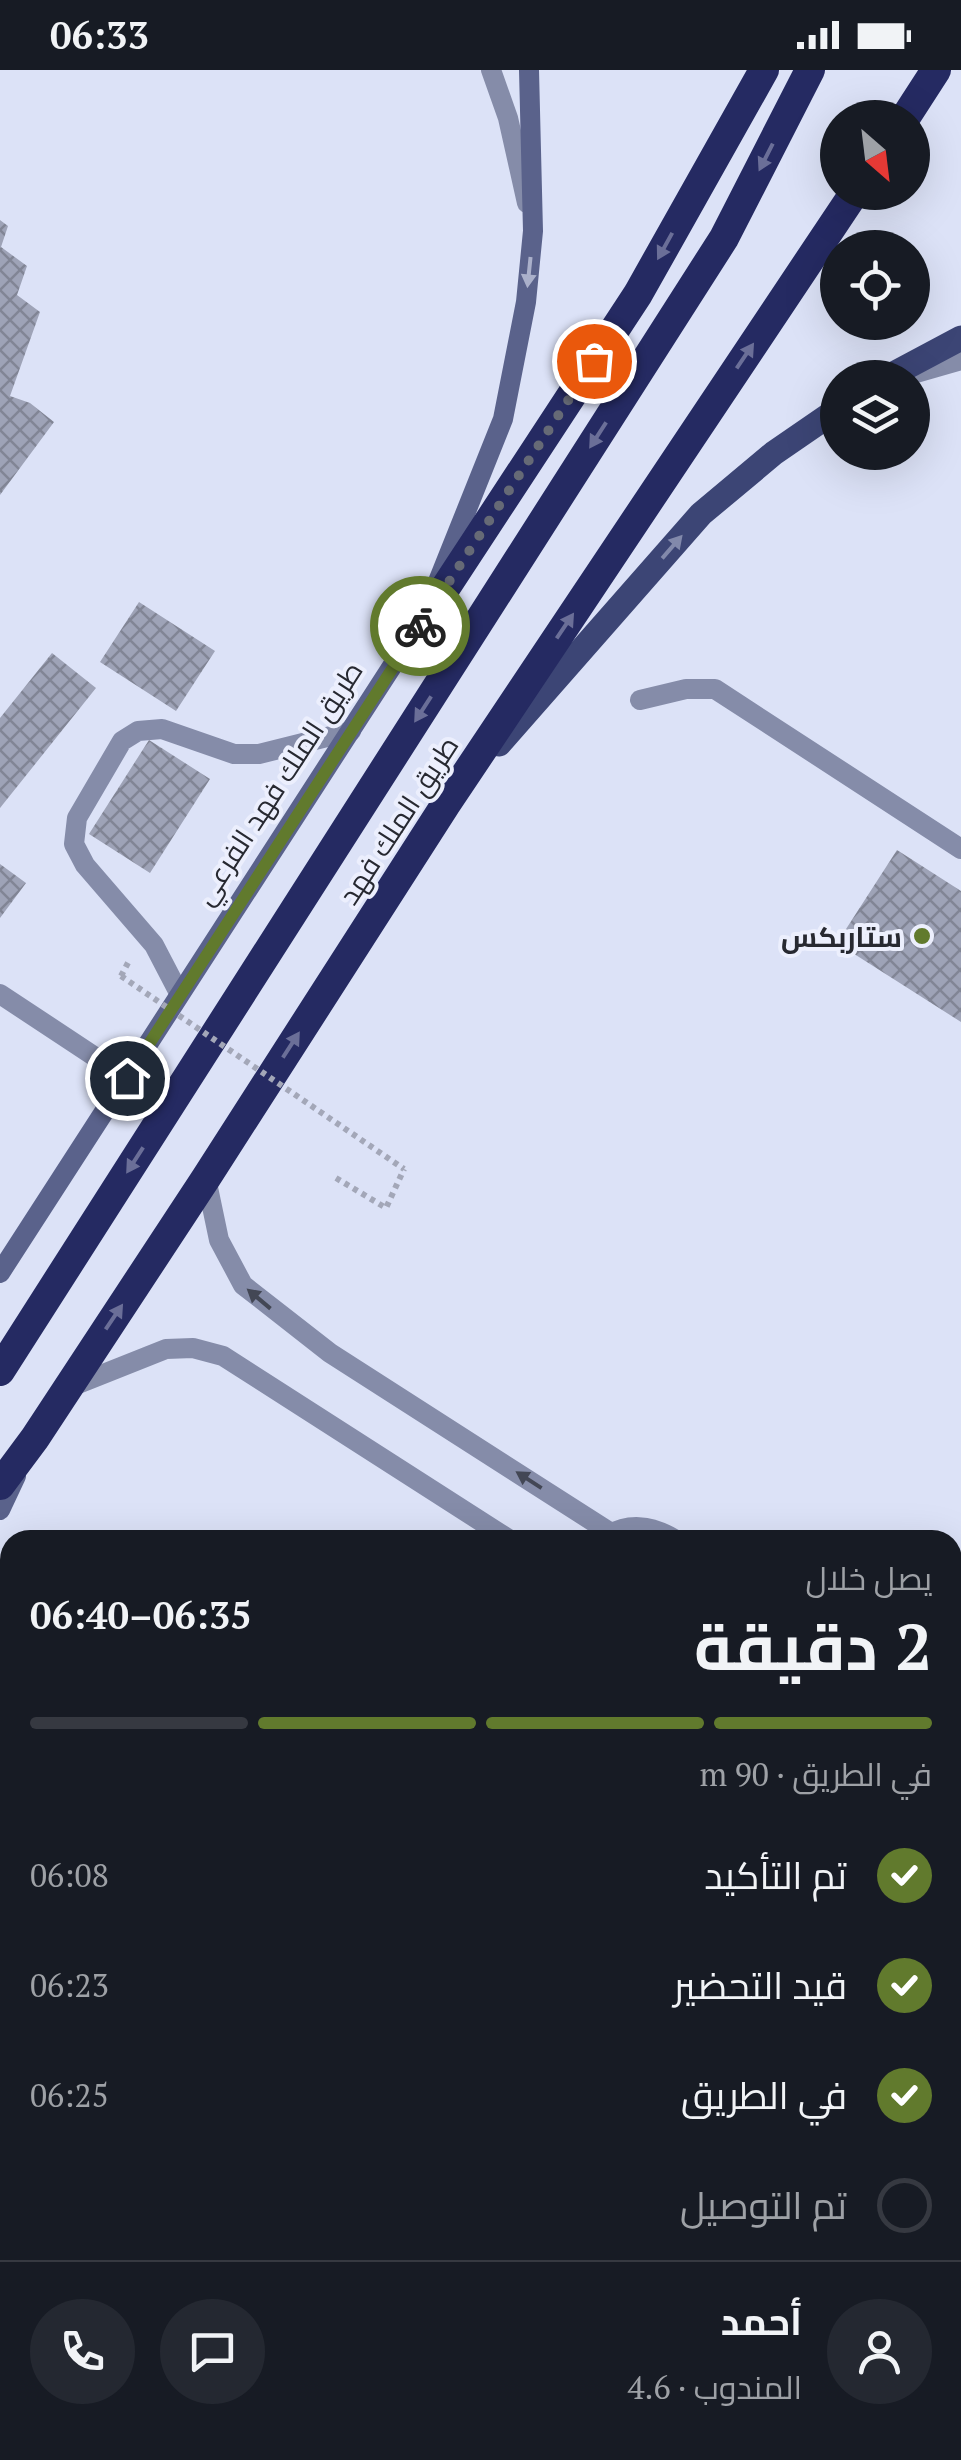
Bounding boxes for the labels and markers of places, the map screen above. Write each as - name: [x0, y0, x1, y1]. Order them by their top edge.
- pin: [552, 319, 637, 404]
- place label: ستاربكس: [781, 918, 902, 955]
- marker: ستاربكس: [911, 925, 933, 947]
- pin: [85, 1036, 170, 1121]

